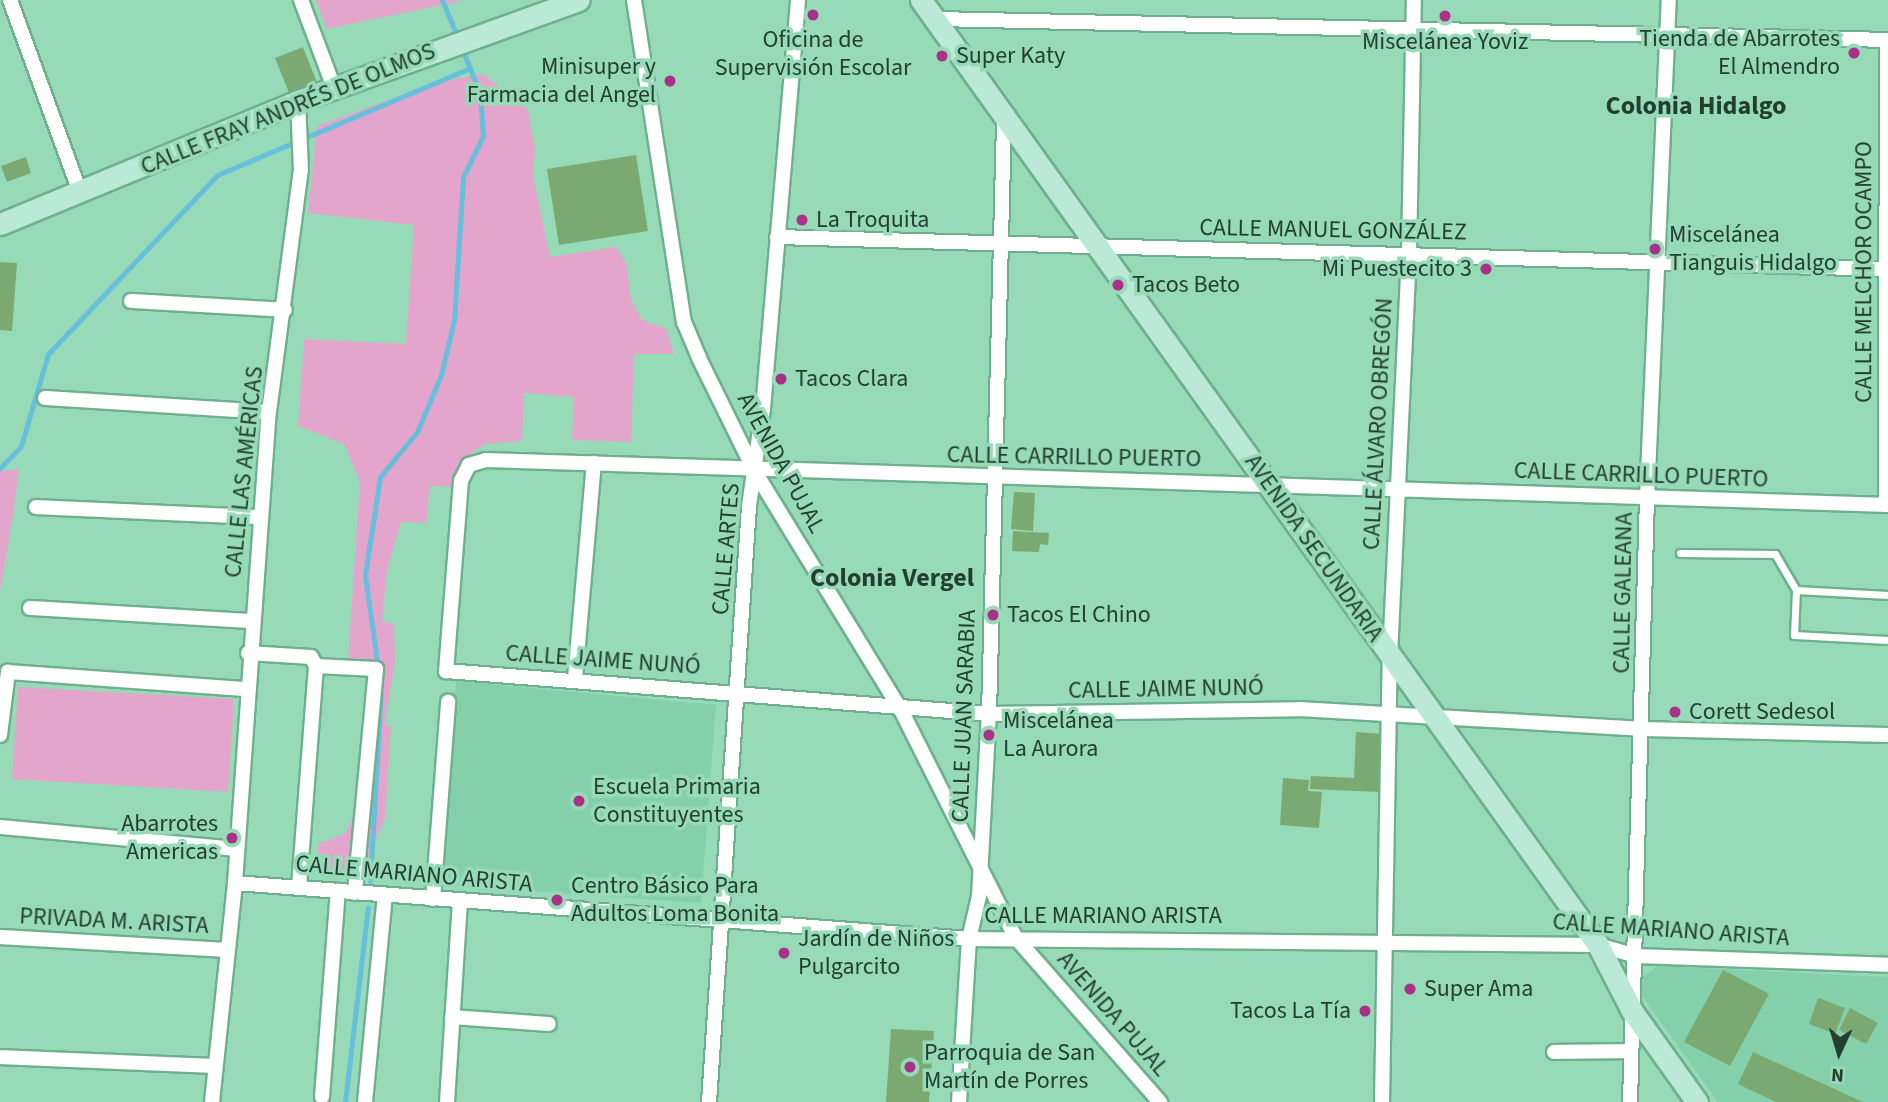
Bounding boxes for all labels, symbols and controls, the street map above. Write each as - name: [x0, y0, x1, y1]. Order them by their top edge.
- marker: Oficina de Supervisión Escolar: [805, 7, 821, 23]
- marker: Miscelánea Yoviz: [1437, 8, 1453, 24]
- place label: Tienda de Abarrotes El Almendro: [1639, 25, 1840, 81]
- place label: Oficina de Supervisión Escolar: [715, 26, 911, 82]
- place label: Miscelánea Yoviz: [1362, 28, 1528, 56]
- street label: CALLE FRAY ANDRÉS DE OLMOS: [137, 37, 439, 181]
- place label: Super Katy: [956, 42, 1065, 70]
- marker: Tienda de Abarrotes El Almendro: [1846, 45, 1862, 61]
- marker: Super Katy: [934, 48, 950, 64]
- place label: Minisuper y Farmacia del Angel: [467, 53, 656, 109]
- marker: Minisuper y Farmacia del Angel: [662, 73, 678, 89]
- district label: Colonia Hidalgo: [1606, 90, 1786, 122]
- street label: CALLE MELCHOR OCAMPO: [1850, 141, 1878, 403]
- place label: La Troquita: [816, 206, 929, 234]
- marker: La Troquita: [794, 212, 810, 228]
- street label: CALLE MANUEL GONZÁLEZ: [1199, 213, 1467, 247]
- place label: Miscelánea Tianguis Hidalgo: [1669, 221, 1837, 277]
- marker: Miscelánea Tianguis Hidalgo: [1647, 241, 1663, 257]
- place label: Mi Puestecito 3: [1322, 255, 1472, 283]
- marker: Mi Puestecito 3: [1478, 261, 1494, 277]
- place label: Tacos Beto: [1132, 271, 1240, 299]
- marker: Tacos Beto: [1110, 277, 1126, 293]
- street label: CALLE ÁLVARO OBREGÓN: [1357, 297, 1399, 551]
- street label: CALLE LAS AMÉRICAS: [219, 365, 269, 579]
- place label: Tacos Clara: [795, 365, 908, 393]
- marker: Tacos Clara: [773, 371, 789, 387]
- street label: AVENIDA PUJAL: [731, 388, 831, 538]
- street label: CALLE CARRILLO PUERTO: [946, 440, 1202, 474]
- street label: AVENIDA SECUNDARIA: [1238, 449, 1390, 647]
- street label: CALLE CARRILLO PUERTO: [1513, 456, 1769, 494]
- street label: CALLE ARTES: [706, 482, 746, 616]
- street label: CALLE GALEANA: [1607, 512, 1639, 674]
- district label: Colonia Vergel: [810, 562, 974, 594]
- place label: Tacos El Chino: [1007, 601, 1151, 629]
- marker: Tacos El Chino: [985, 607, 1001, 623]
- street label: CALLE JUAN SARABIA: [946, 609, 982, 823]
- street label: CALLE JAIME NUNÓ: [504, 639, 702, 681]
- street label: CALLE JAIME NUNÓ: [1068, 673, 1264, 705]
- place label: Corett Sedesol: [1689, 698, 1835, 726]
- marker: Corett Sedesol: [1667, 704, 1683, 720]
- place label: Miscelánea La Aurora: [1003, 707, 1114, 763]
- marker: Miscelánea La Aurora: [981, 727, 997, 743]
- place label: Escuela Primaria Constituyentes: [593, 773, 761, 829]
- marker: Escuela Primaria Constituyentes: [571, 793, 587, 809]
- place label: Abarrotes Americas: [121, 810, 218, 866]
- marker: Abarrotes Americas: [224, 830, 240, 846]
- street label: CALLE MARIANO ARISTA: [294, 849, 534, 899]
- place label: Centro Básico Para Adultos Loma Bonita: [571, 872, 779, 928]
- marker: Centro Básico Para Adultos Loma Bonita: [549, 892, 565, 908]
- street label: PRIVADA M. ARISTA: [19, 902, 209, 940]
- street label: CALLE MARIANO ARISTA: [984, 902, 1222, 930]
- street label: CALLE MARIANO ARISTA: [1552, 907, 1790, 953]
- place label: Jardín de Niños Pulgarcito: [798, 925, 954, 981]
- marker: Jardín de Niños Pulgarcito: [776, 945, 792, 961]
- street label: AVENIDA PUJAL: [1051, 946, 1175, 1082]
- place label: Super Ama: [1424, 975, 1533, 1003]
- marker: Super Ama: [1402, 981, 1418, 997]
- place label: Tacos La Tía: [1230, 997, 1351, 1025]
- marker: Tacos La Tía: [1357, 1003, 1373, 1019]
- north arrow: [1804, 1018, 1874, 1088]
- place label: Parroquia de San Martín de Porres: [924, 1039, 1095, 1095]
- marker: Parroquia de San Martín de Porres: [902, 1059, 918, 1075]
- text: N: [1830, 1061, 1845, 1088]

